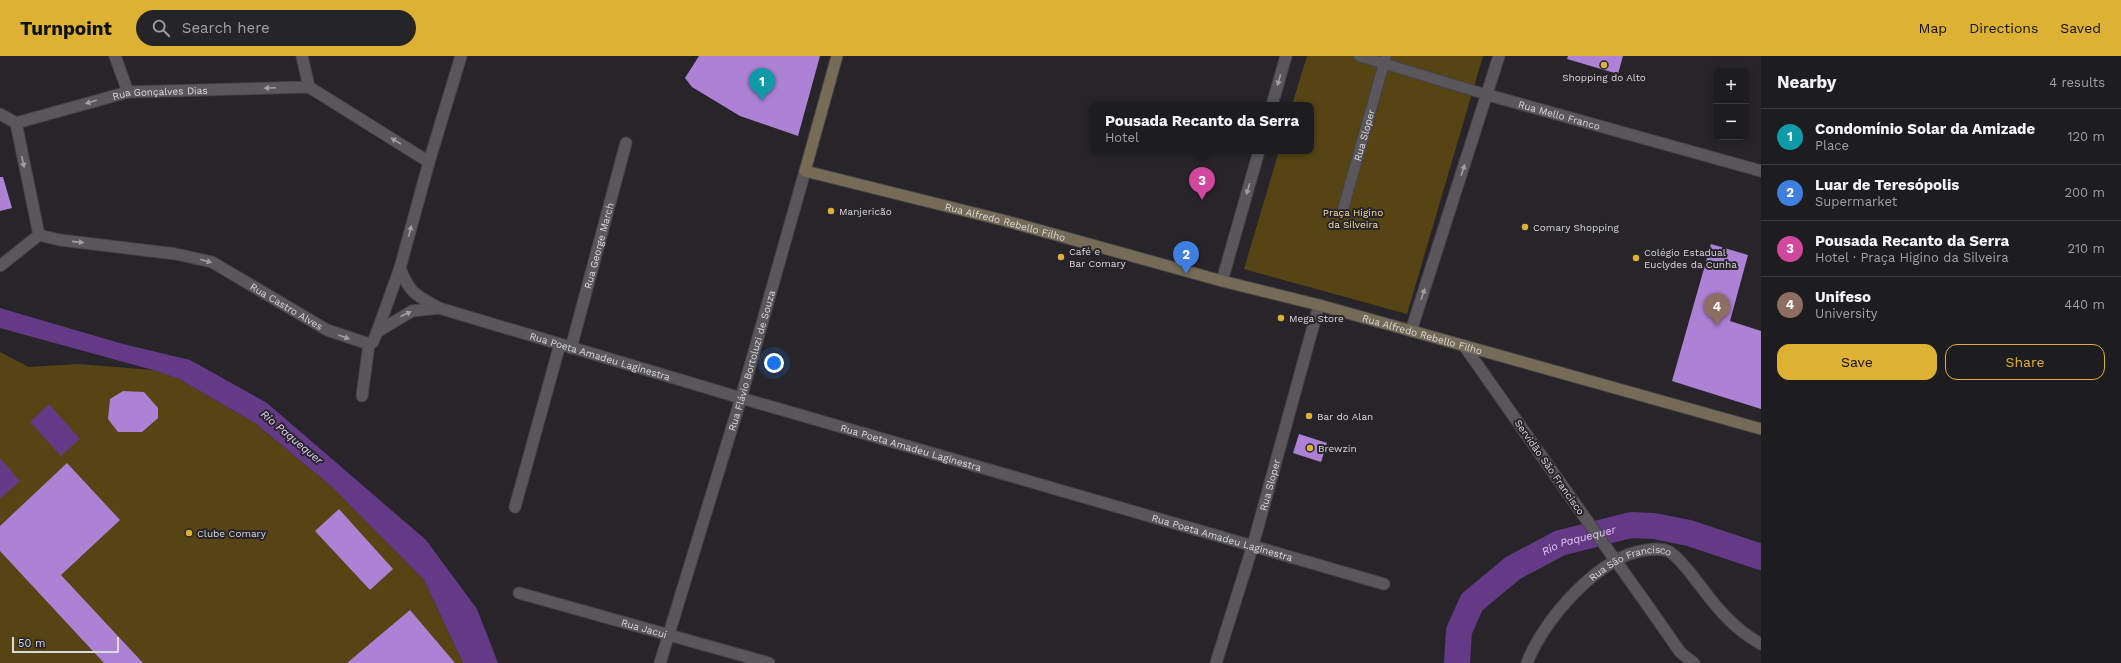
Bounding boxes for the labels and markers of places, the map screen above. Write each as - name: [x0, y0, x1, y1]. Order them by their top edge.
- marker: Shopping do Alto: [1599, 60, 1609, 70]
- pin: 1: [749, 68, 775, 101]
- place label: Shopping do Alto: [1562, 72, 1646, 83]
- pin: 3: [1189, 167, 1215, 200]
- marker: Manjericão: [826, 206, 836, 216]
- place label: Manjericão: [839, 206, 892, 217]
- marker: Comary Shopping: [1520, 222, 1530, 232]
- place label: Comary Shopping: [1533, 222, 1619, 233]
- pin: 2: [1173, 241, 1199, 274]
- place label: Café e Bar Comary: [1069, 246, 1127, 269]
- place label: Colégio Estadual Euclydes da Cunha: [1644, 247, 1737, 270]
- marker: Café e Bar Comary: [1056, 252, 1066, 262]
- marker: Colégio Estadual Euclydes da Cunha: [1631, 253, 1641, 263]
- pin: 4: [1704, 293, 1730, 326]
- marker: Mega Store: [1276, 313, 1286, 323]
- place label: Mega Store: [1289, 313, 1344, 324]
- marker: Bar do Alan: [1304, 411, 1314, 421]
- place label: Bar do Alan: [1317, 411, 1373, 422]
- marker: Brewzin: [1305, 443, 1315, 453]
- place label: Brewzin: [1318, 443, 1357, 454]
- marker: Clube Comary: [184, 528, 194, 538]
- place label: Clube Comary: [197, 528, 267, 539]

